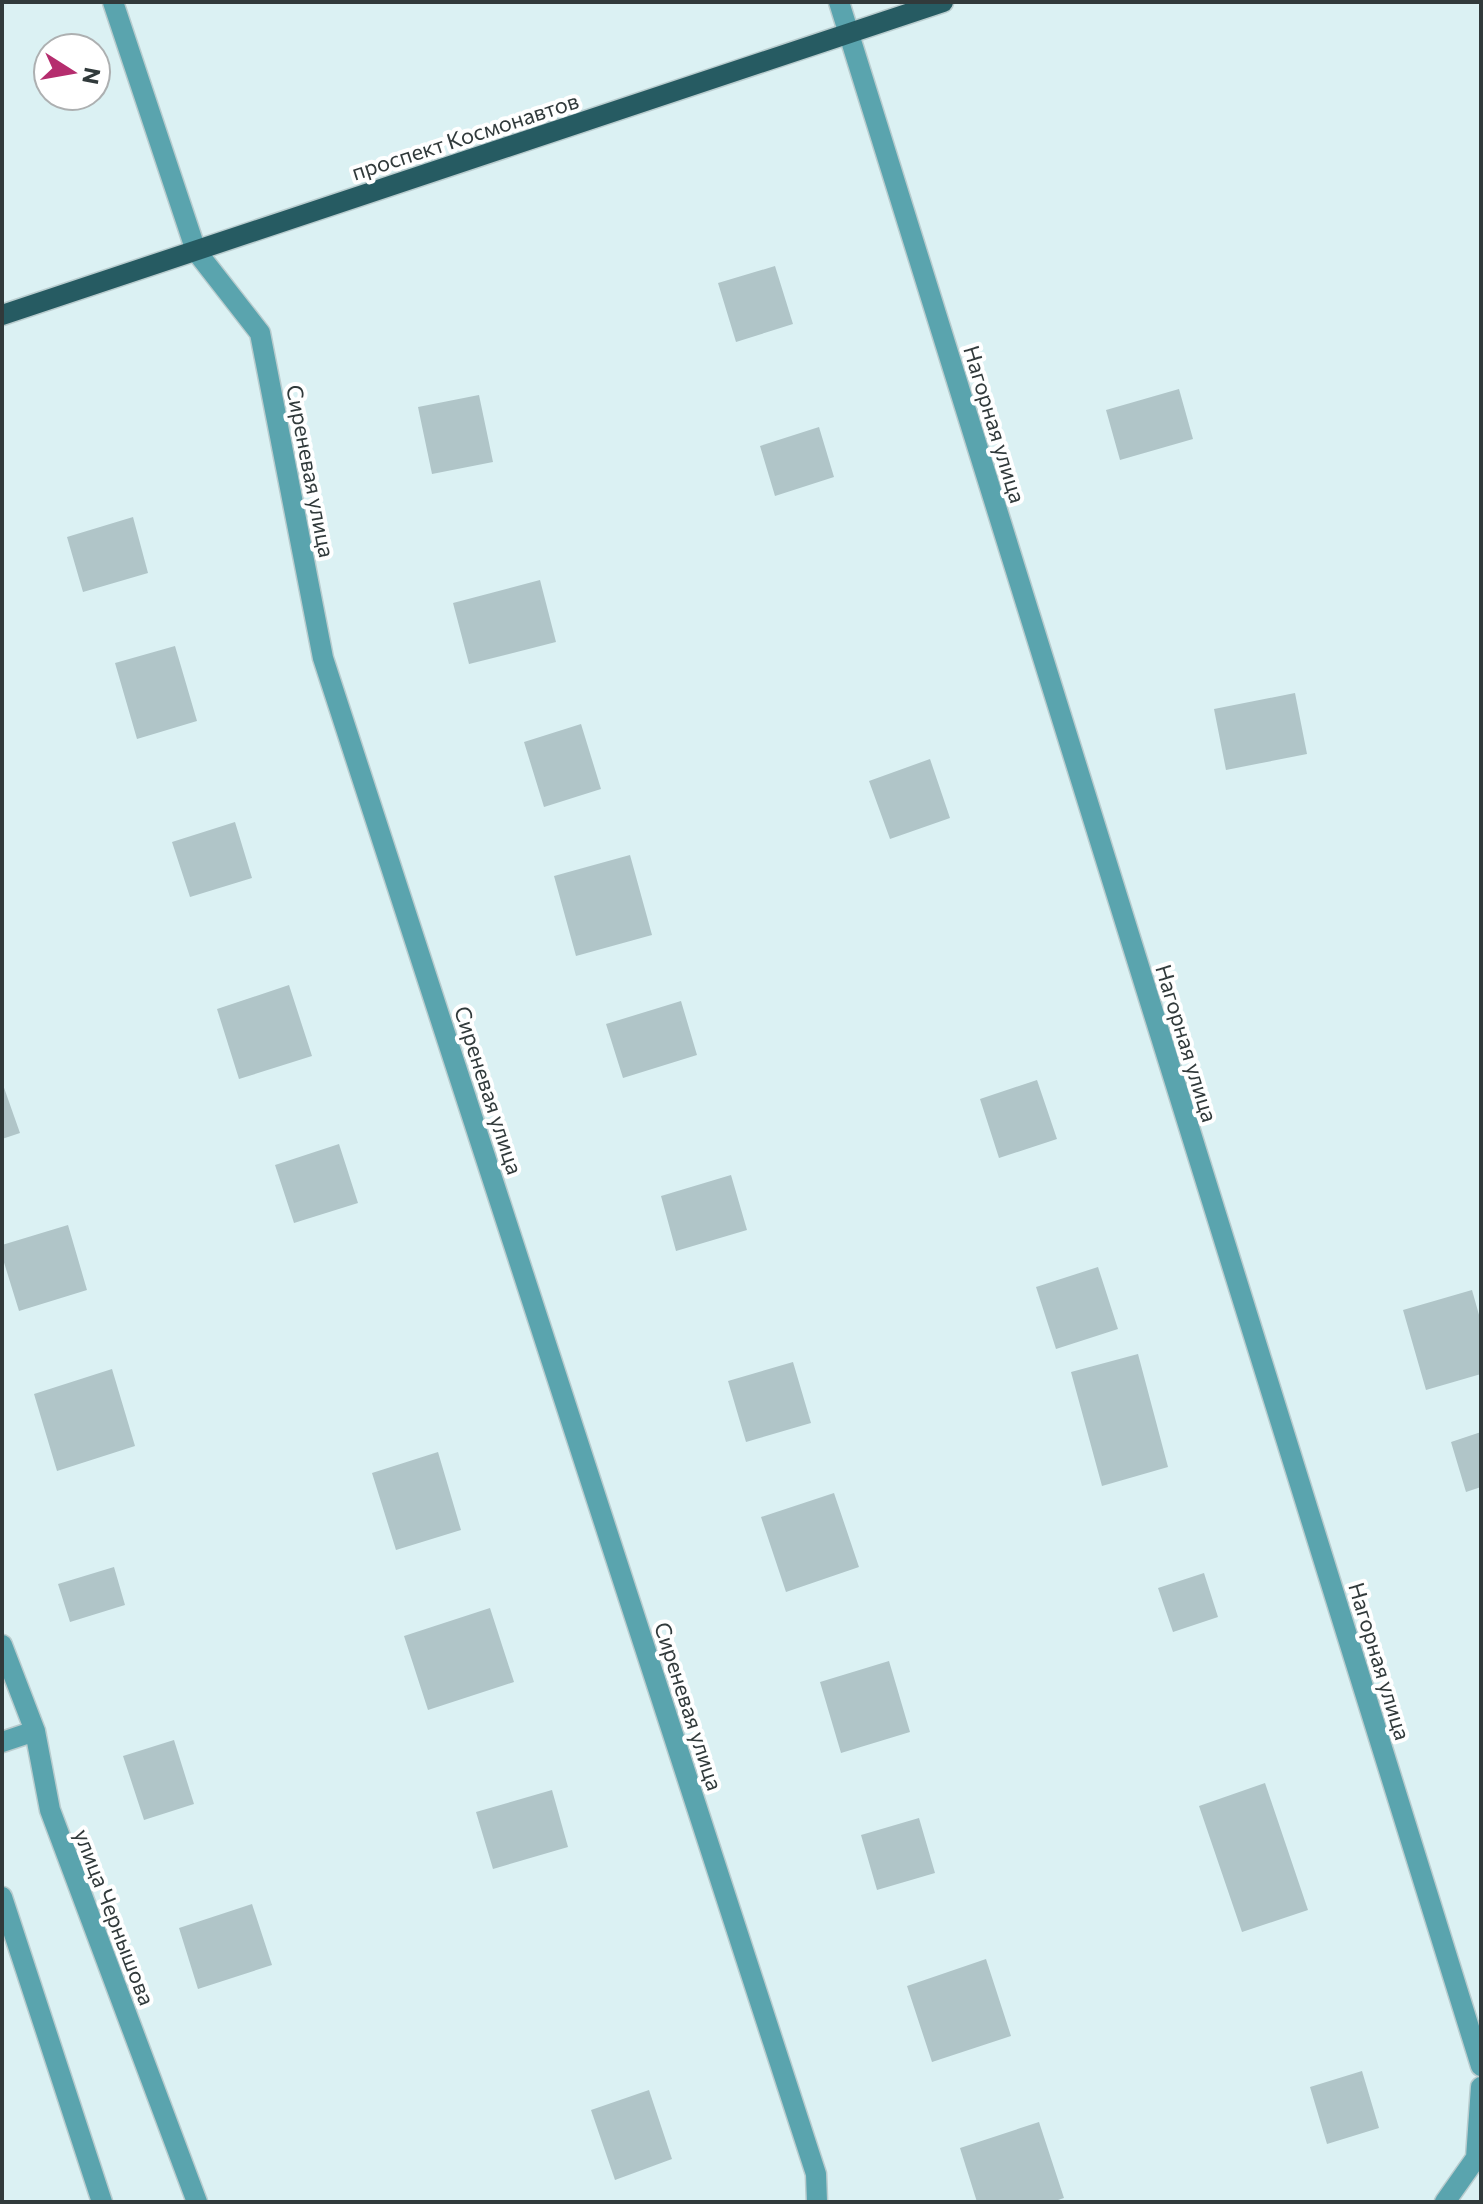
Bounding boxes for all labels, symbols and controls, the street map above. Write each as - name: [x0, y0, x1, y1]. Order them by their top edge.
- north arrow: [32, 32, 112, 112]
- text: N: [77, 65, 107, 87]
- street label: проспект Космонавтов: [348, 87, 582, 185]
- street label: Нагорная улица: [958, 342, 1032, 506]
- street label: Сиреневая улица: [281, 382, 341, 560]
- street label: Нагорная улица: [1150, 961, 1224, 1125]
- street label: Сиреневая улица: [449, 1002, 529, 1178]
- street label: Нагорная улица: [1343, 1579, 1417, 1743]
- street label: Сиреневая улица: [649, 1618, 729, 1794]
- street label: улица Чернышова: [69, 1825, 161, 2009]

